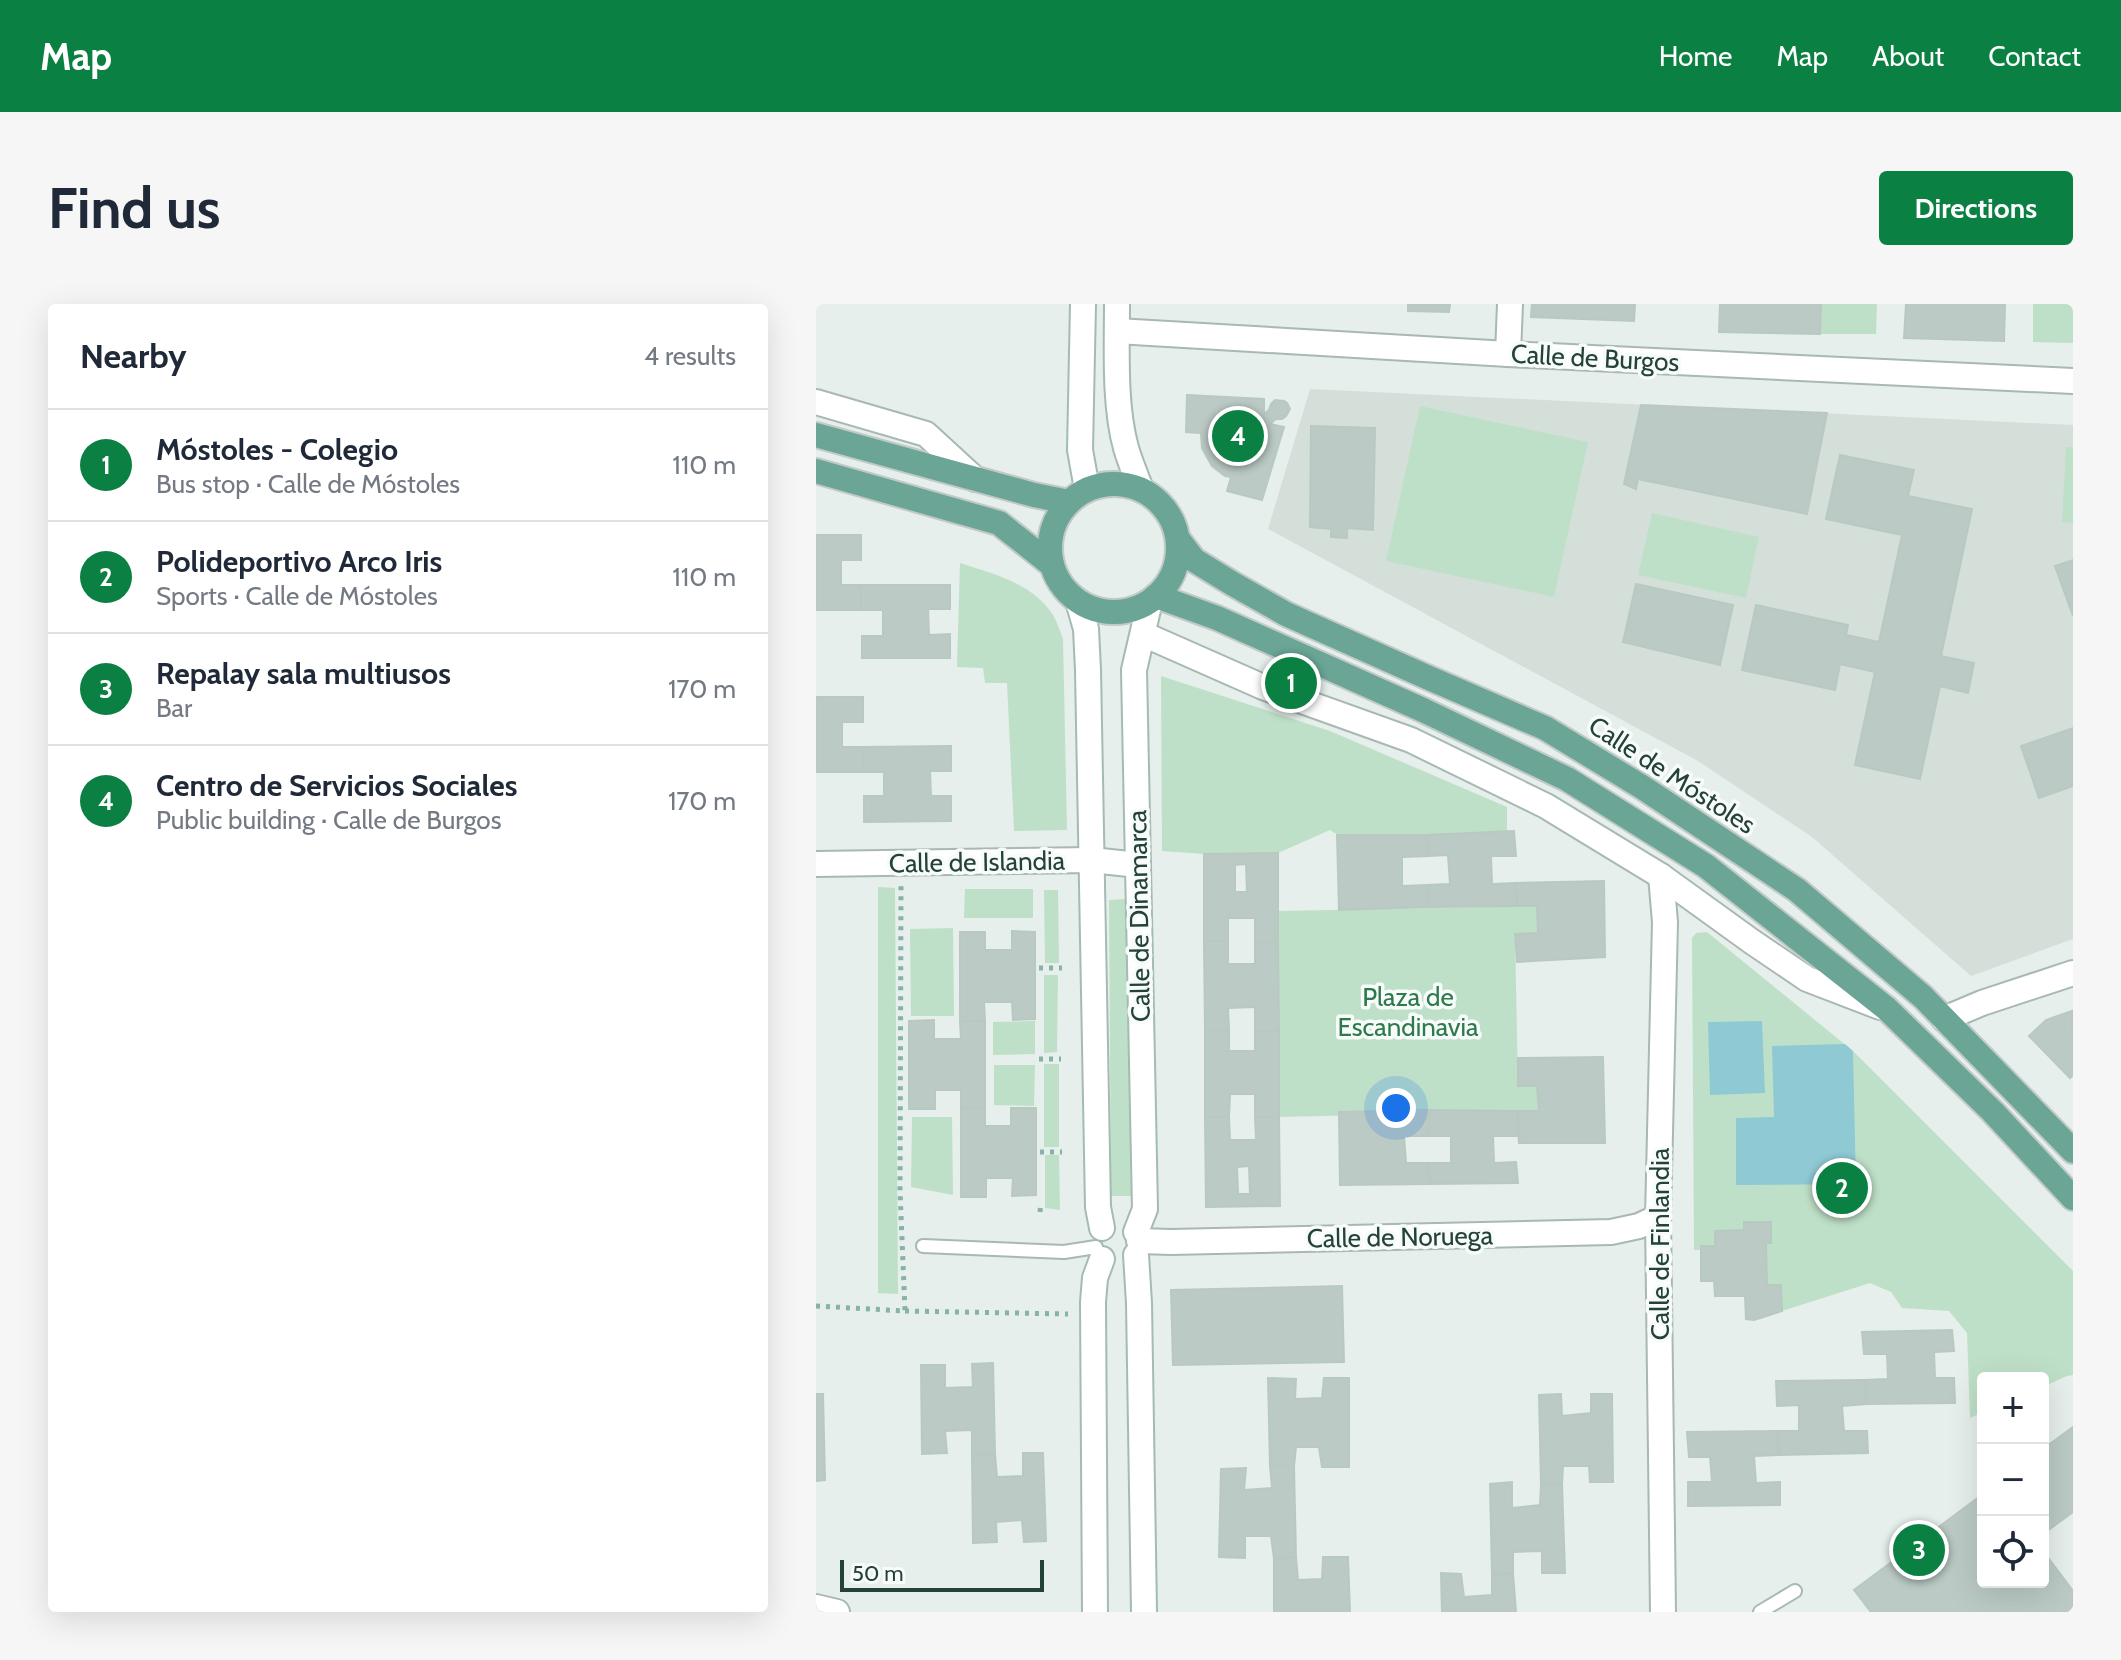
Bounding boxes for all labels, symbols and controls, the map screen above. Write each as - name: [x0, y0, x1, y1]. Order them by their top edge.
- text: Map: [40, 33, 112, 80]
- text: Home: [1659, 39, 1732, 73]
- text: Map: [1776, 39, 1828, 73]
- text: About: [1872, 39, 1944, 73]
- text: Contact: [1988, 39, 2081, 73]
- button: Directions: [1879, 171, 2073, 245]
- text: Find us: [48, 174, 221, 242]
- text: Nearby: [80, 335, 187, 377]
- street label: Calle de Burgos: [1510, 338, 1680, 378]
- text: 4 results: [644, 340, 736, 372]
- pin: 4: [1212, 406, 1264, 466]
- text: Móstoles - Colegio: [156, 431, 398, 468]
- text: 1: [101, 449, 111, 481]
- text: 110 m: [672, 449, 736, 481]
- text: Bus stop · Calle de Móstoles: [156, 468, 460, 500]
- text: Polideportivo Arco Iris: [156, 543, 442, 580]
- text: 2: [99, 561, 113, 593]
- text: 110 m: [672, 561, 736, 593]
- text: Sports · Calle de Móstoles: [156, 580, 438, 612]
- pin: 1: [1265, 653, 1317, 713]
- text: Repalay sala multiusos: [156, 655, 451, 692]
- text: 3: [99, 673, 113, 705]
- text: 170 m: [668, 673, 736, 705]
- text: Bar: [156, 692, 192, 724]
- street label: Calle de Móstoles: [1583, 709, 1762, 841]
- text: Centro de Servicios Sociales: [156, 767, 517, 804]
- text: 4: [98, 785, 114, 817]
- text: 170 m: [668, 785, 736, 817]
- text: Public building · Calle de Burgos: [156, 804, 501, 836]
- street label: Calle de Dinamarca: [1121, 809, 1157, 1022]
- street label: Calle de Islandia: [889, 844, 1066, 880]
- park label: Plaza de Escandinavia: [1337, 981, 1479, 1043]
- your location: [1376, 1088, 1416, 1128]
- street label: Calle de Finlandia: [1644, 1147, 1676, 1340]
- pin: 2: [1816, 1158, 1868, 1218]
- street label: Calle de Noruega: [1307, 1219, 1494, 1255]
- map controls: [1977, 1372, 2049, 1588]
- button: +: [1977, 1372, 2049, 1444]
- button: −: [1977, 1444, 2049, 1516]
- button: locate: [1977, 1516, 2049, 1588]
- pin: 3: [1893, 1520, 1945, 1580]
- scale bar: [840, 1556, 1044, 1592]
- text: 50 m: [852, 1560, 904, 1587]

